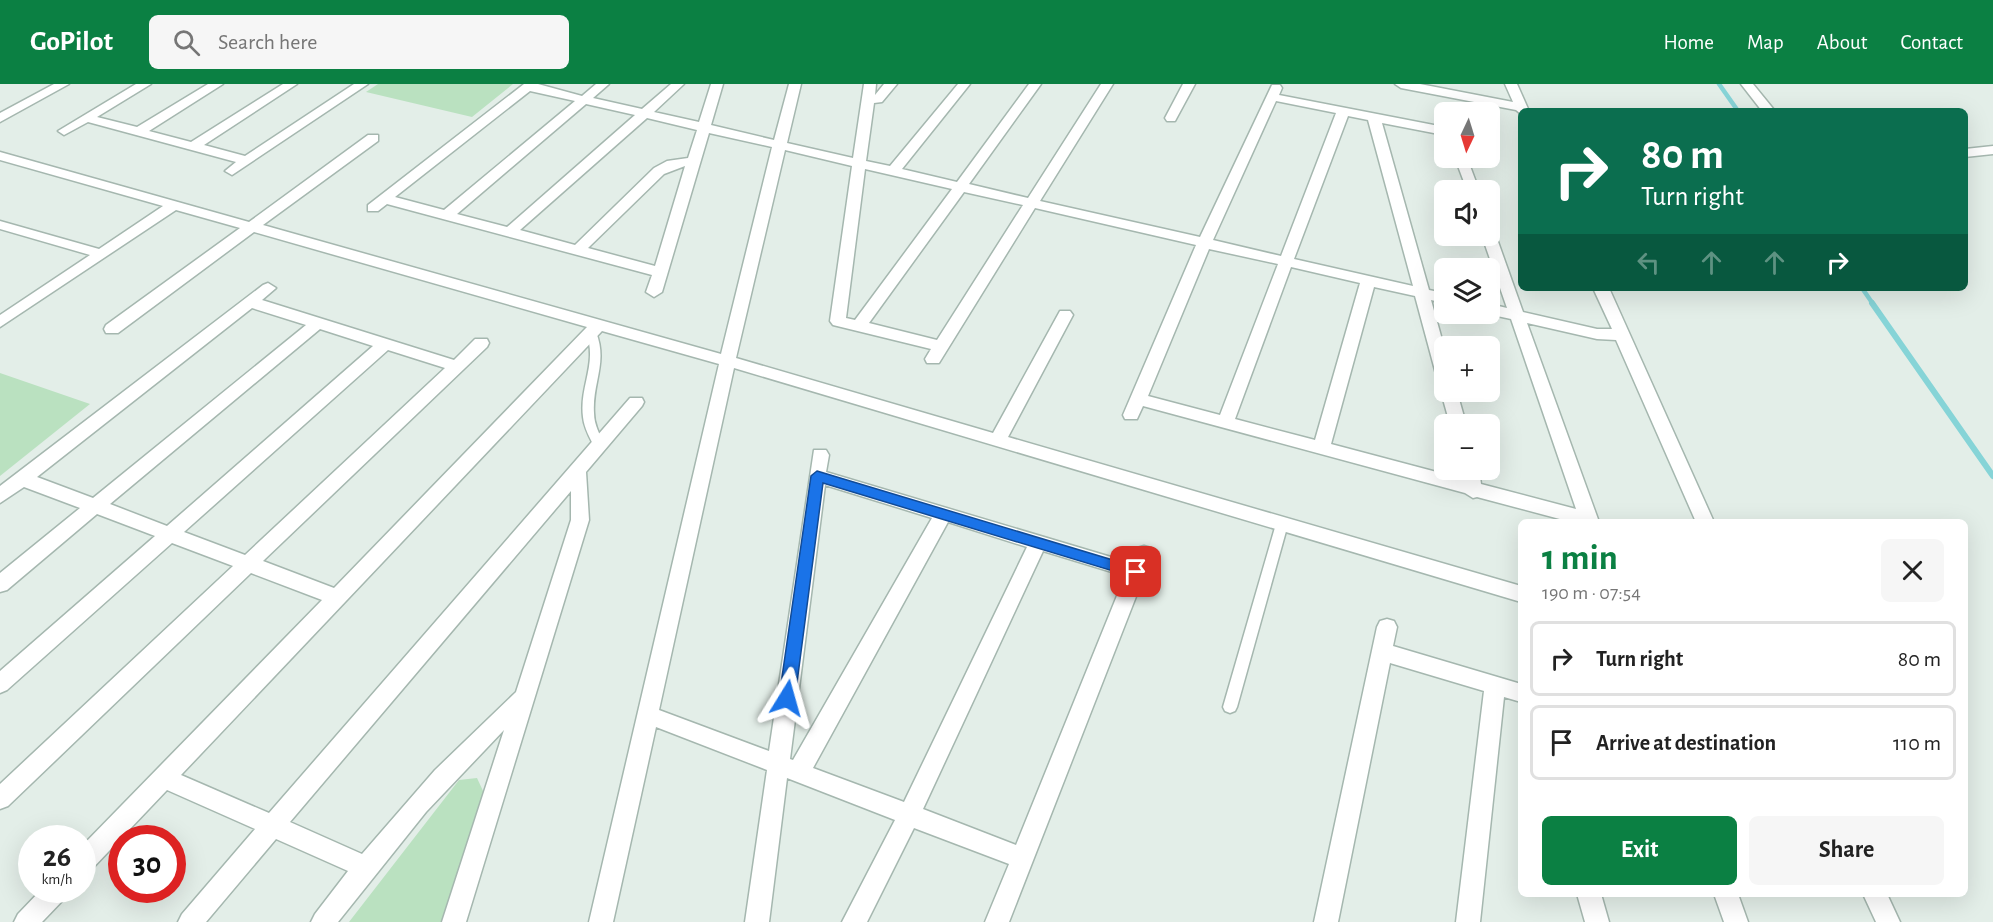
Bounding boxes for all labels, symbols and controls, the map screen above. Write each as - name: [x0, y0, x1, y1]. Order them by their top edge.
- search box: [149, 15, 569, 69]
- icon: search: [170, 26, 203, 59]
- text: GoPilot: [30, 28, 113, 56]
- text: Search here: [218, 31, 318, 53]
- text: Home: [1663, 32, 1714, 53]
- text: Map: [1747, 32, 1784, 53]
- text: About: [1817, 32, 1867, 53]
- text: Contact: [1900, 32, 1963, 53]
- north arrow: [1434, 102, 1500, 168]
- map controls: [1434, 102, 1500, 480]
- icon: right: [1542, 132, 1620, 210]
- text: 80 m: [1641, 134, 1724, 176]
- button: sound: [1434, 180, 1500, 246]
- text: Turn right: [1641, 183, 1744, 210]
- icon: left: [1632, 246, 1665, 279]
- icon: ahead: [1695, 246, 1728, 279]
- icon: ahead: [1758, 246, 1791, 279]
- icon: right: [1821, 246, 1854, 279]
- button: layers: [1434, 258, 1500, 324]
- button: +: [1434, 336, 1500, 402]
- button: −: [1434, 414, 1500, 480]
- button: close: [1881, 539, 1944, 602]
- text: 1 min: [1542, 540, 1618, 576]
- pin: [1110, 546, 1161, 597]
- icon: arrive: [1119, 555, 1152, 588]
- text: 190 m · 07:54: [1542, 583, 1641, 603]
- icon: right: [1545, 642, 1578, 675]
- text: Turn right: [1596, 648, 1683, 670]
- text: 80 m: [1898, 648, 1941, 670]
- position arrow: [755, 666, 819, 730]
- icon: arrive: [1545, 726, 1578, 759]
- text: Arrive at destination: [1596, 732, 1776, 754]
- text: 110 m: [1893, 732, 1941, 754]
- button: Exit: [1542, 816, 1737, 885]
- button: Share: [1749, 816, 1944, 885]
- speed limit sign: 30: [108, 825, 186, 903]
- text: 26: [43, 842, 71, 872]
- text: km/h: [42, 872, 72, 887]

